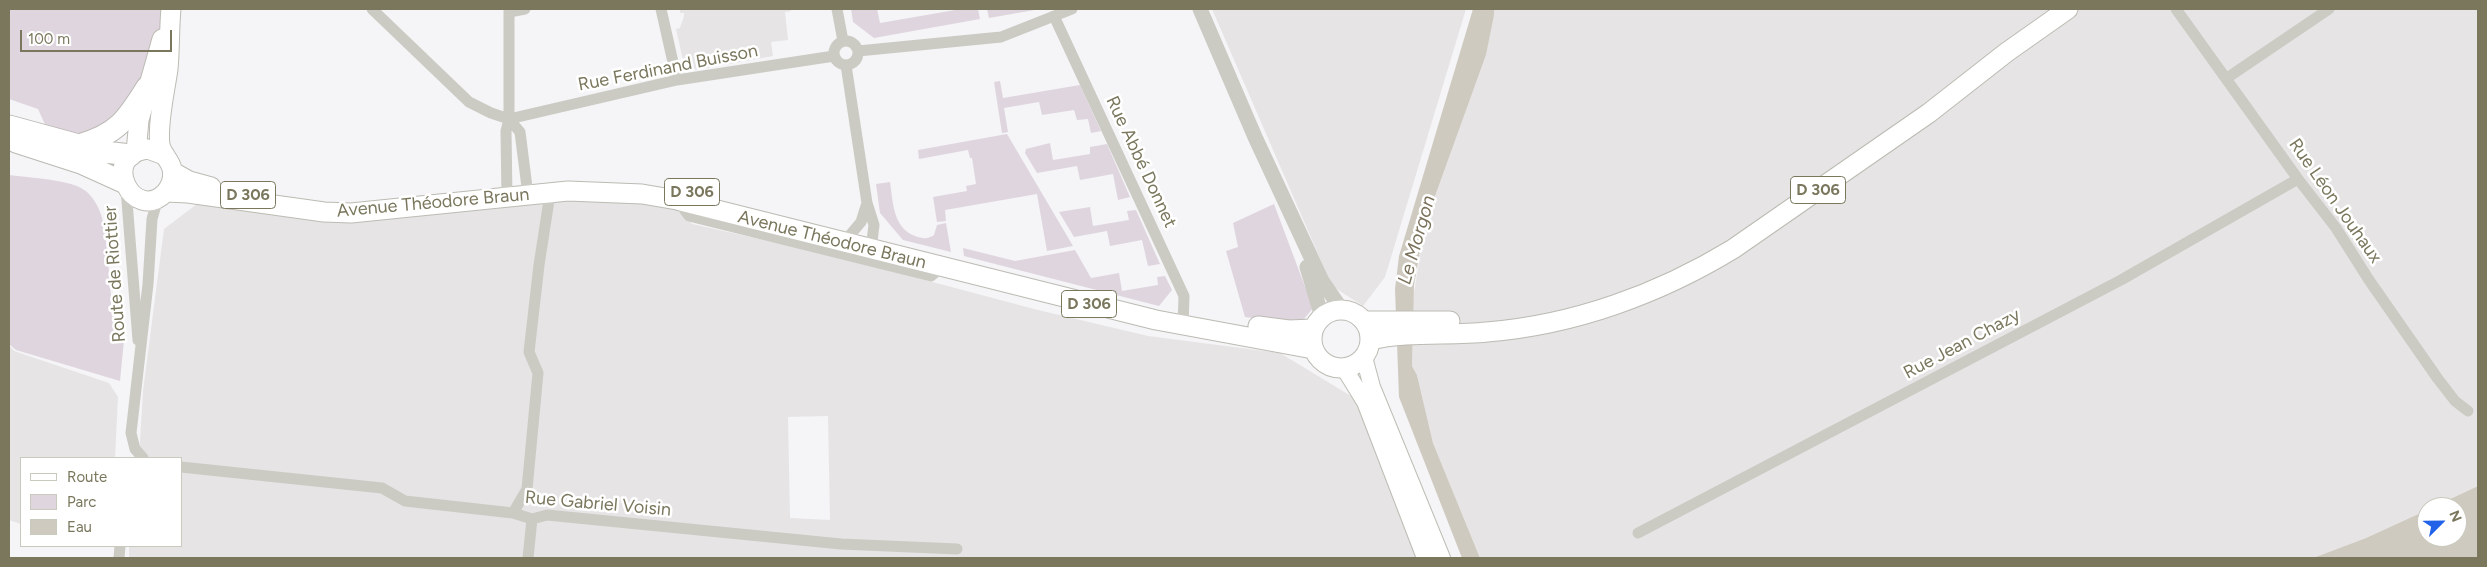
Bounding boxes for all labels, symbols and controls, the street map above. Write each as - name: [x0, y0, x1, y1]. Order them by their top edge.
- scale bar: [22, 20, 175, 52]
- text: 100 m: [28, 30, 70, 48]
- street label: Rue Ferdinand Buisson: [576, 40, 760, 96]
- street label: Rue Abbé Donnet: [1101, 93, 1181, 231]
- street label: Rue Léon Jouhaux: [2284, 134, 2386, 268]
- road number: D 306: [1790, 176, 1846, 204]
- road number: D 306: [664, 178, 720, 206]
- road number: D 306: [220, 182, 276, 208]
- street label: Avenue Théodore Braun: [336, 184, 530, 222]
- water label: Le Morgon: [1393, 193, 1441, 287]
- street label: Route de Riottier: [99, 205, 131, 343]
- street label: Avenue Théodore Braun: [736, 206, 928, 274]
- road number: D 306: [1062, 290, 1116, 318]
- street label: Rue Jean Chazy: [1900, 304, 2024, 384]
- legend: [20, 457, 182, 547]
- text: Route: [67, 468, 107, 486]
- street label: Rue Gabriel Voisin: [524, 487, 672, 521]
- text: Parc: [67, 493, 96, 511]
- north arrow: [2417, 497, 2467, 547]
- text: N: [2445, 508, 2465, 525]
- text: Eau: [67, 518, 92, 536]

